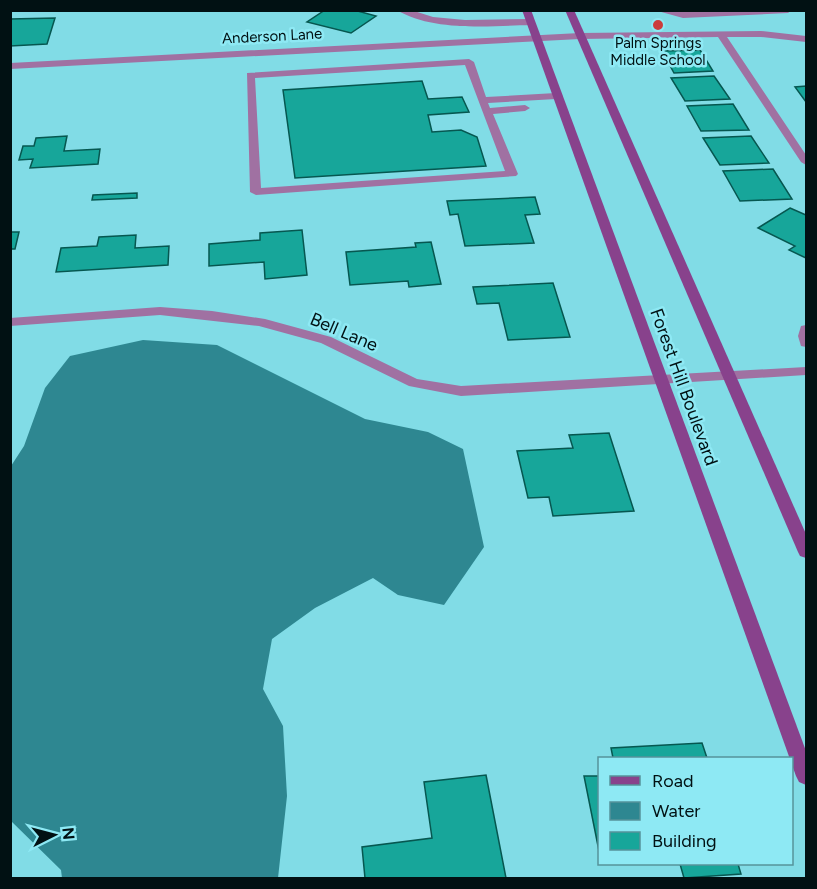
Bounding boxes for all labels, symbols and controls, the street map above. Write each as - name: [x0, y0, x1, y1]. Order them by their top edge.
- marker: Palm Springs Middle School: [651, 18, 665, 32]
- street label: Anderson Lane: [221, 24, 323, 48]
- place label: Palm Springs Middle School: [610, 34, 706, 69]
- street label: Forest Hill Boulevard: [645, 305, 723, 469]
- street label: Bell Lane: [307, 308, 381, 356]
- legend: [598, 757, 793, 865]
- text: Road: [652, 770, 693, 792]
- text: Water: [652, 800, 700, 822]
- north arrow: [24, 805, 84, 865]
- text: N: [58, 826, 79, 841]
- text: Building: [652, 830, 717, 852]

